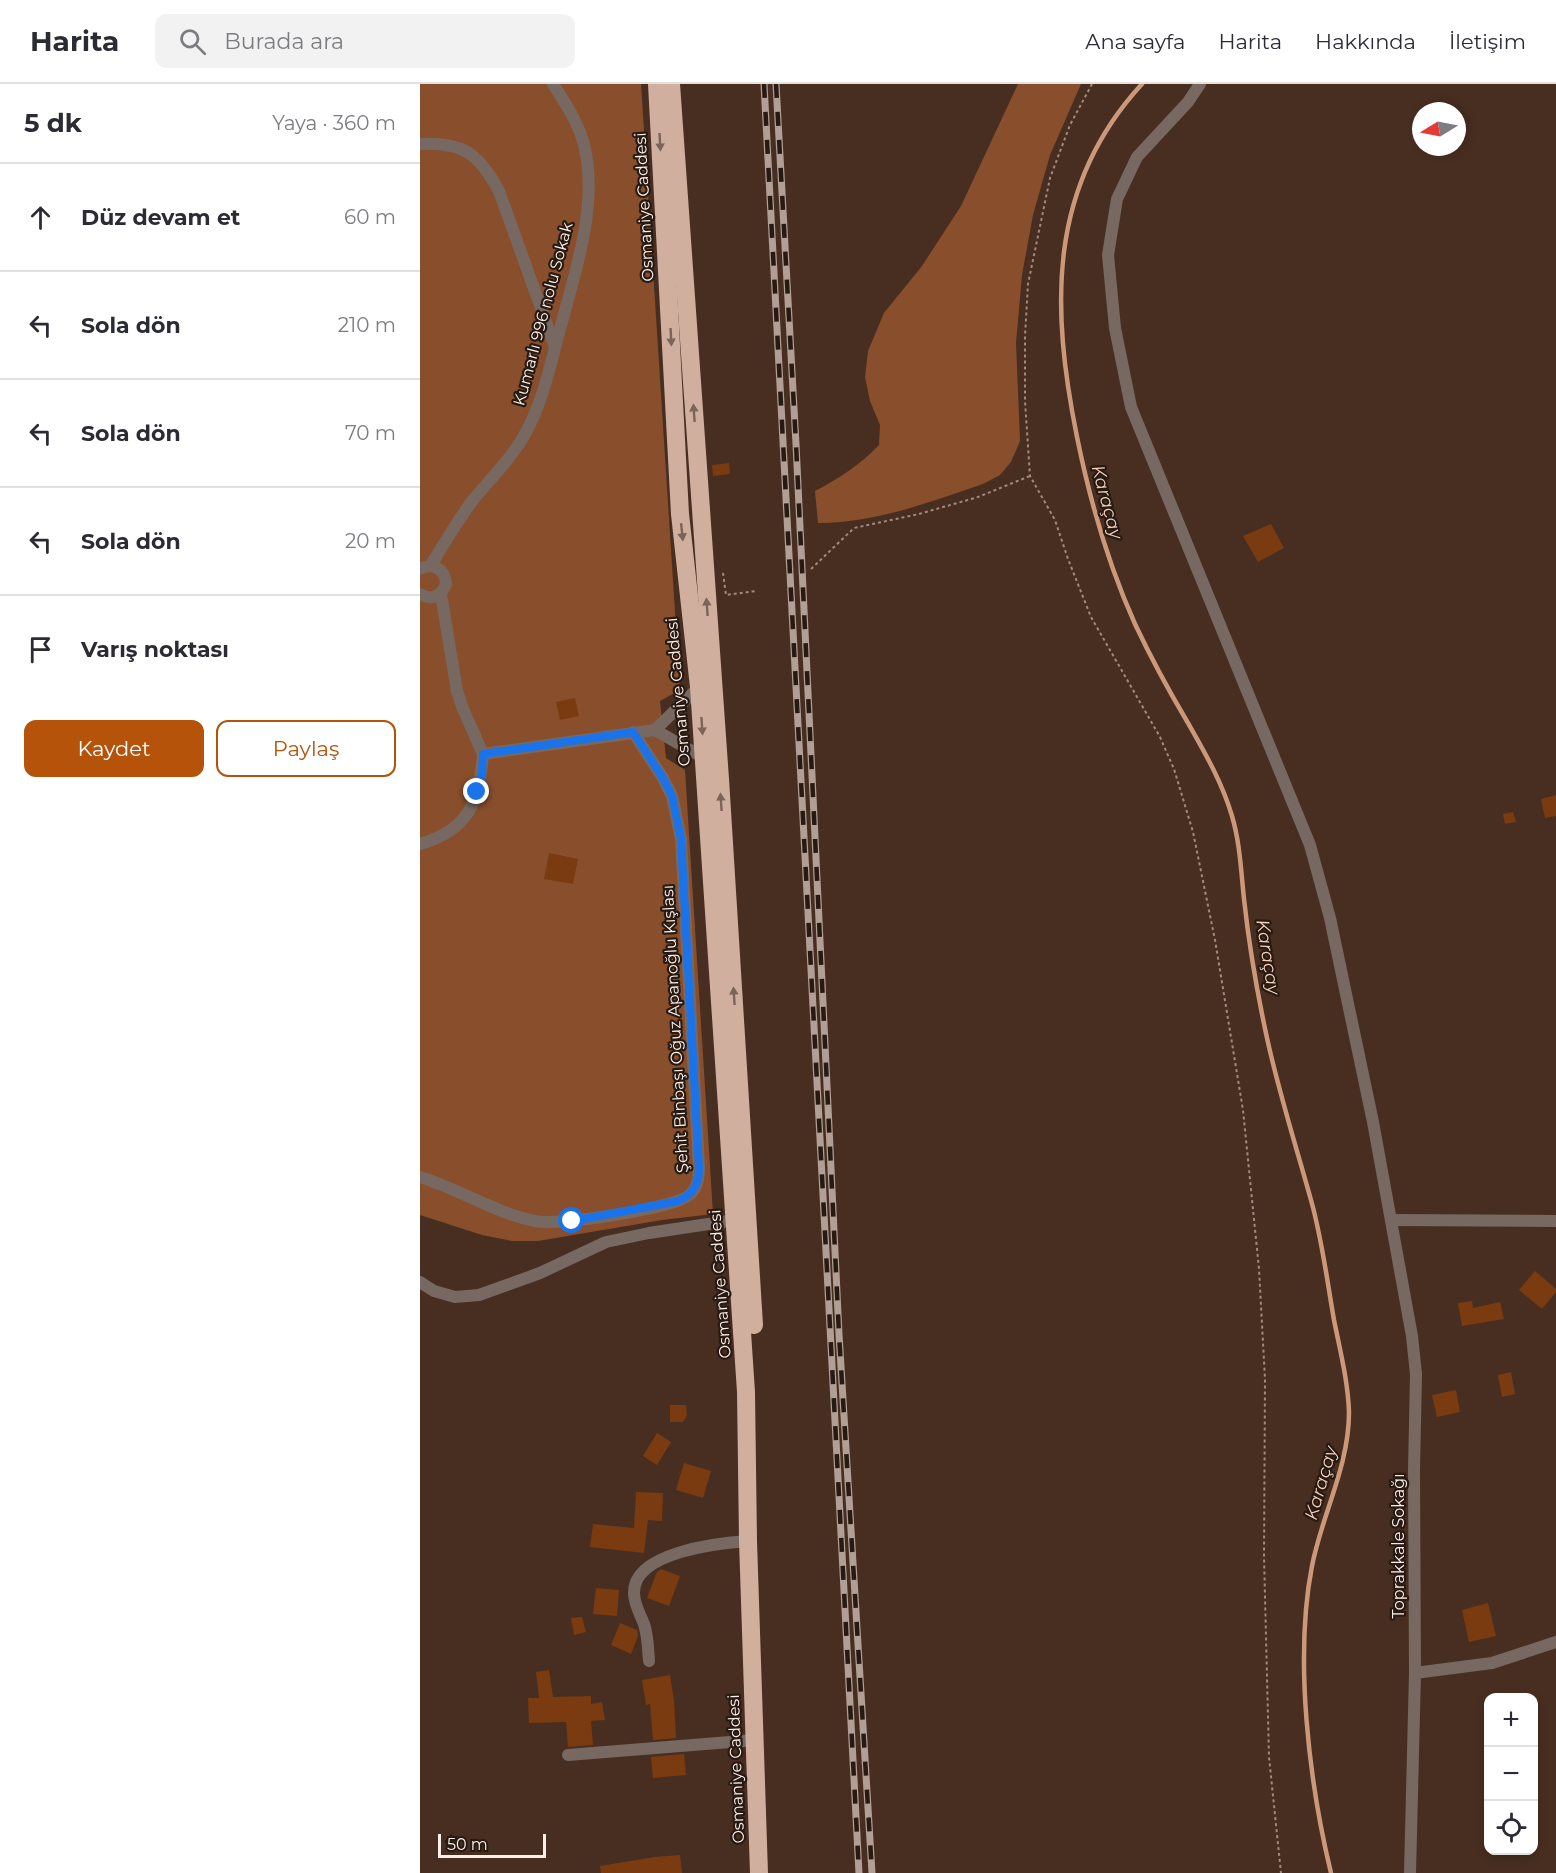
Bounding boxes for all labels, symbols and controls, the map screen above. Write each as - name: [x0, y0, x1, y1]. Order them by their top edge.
- search box: [155, 14, 575, 68]
- text: Harita: [30, 24, 119, 58]
- icon: search: [176, 25, 209, 58]
- text: Burada ara: [224, 28, 344, 55]
- text: Ana sayfa: [1085, 29, 1185, 54]
- text: Harita: [1218, 29, 1282, 54]
- text: Hakkında: [1315, 29, 1416, 54]
- text: İletişim: [1449, 29, 1526, 54]
- north arrow: [1412, 102, 1466, 156]
- text: 5 dk: [24, 107, 82, 139]
- text: Yaya · 360 m: [272, 111, 396, 135]
- street label: Osmaniye Caddesi: [631, 132, 657, 282]
- one-way arrow: [656, 133, 665, 152]
- icon: ahead: [24, 201, 57, 234]
- text: Düz devam et: [81, 204, 240, 231]
- text: 60 m: [344, 205, 396, 229]
- street label: Kumarlı 996 nolu Sokak: [509, 220, 577, 408]
- icon: left: [24, 309, 57, 342]
- text: Sola dön: [81, 312, 181, 339]
- text: 210 m: [338, 313, 396, 337]
- one-way arrow: [666, 328, 675, 347]
- one-way arrow: [689, 403, 698, 422]
- icon: left: [24, 417, 57, 450]
- text: Sola dön: [81, 420, 181, 447]
- text: 70 m: [345, 421, 396, 445]
- water label: Karaçay: [1087, 463, 1128, 543]
- one-way arrow: [678, 522, 687, 541]
- icon: left: [24, 525, 57, 558]
- text: Sola dön: [81, 528, 181, 555]
- text: 20 m: [345, 529, 396, 553]
- one-way arrow: [703, 598, 712, 617]
- street label: Osmaniye Caddesi: [662, 617, 694, 767]
- icon: arrive: [24, 633, 57, 666]
- text: Varış noktası: [81, 636, 229, 663]
- one-way arrow: [697, 716, 707, 735]
- button: Kaydet: [24, 720, 204, 777]
- button: Paylaş: [216, 720, 396, 777]
- route end: [463, 778, 489, 804]
- one-way arrow: [717, 792, 726, 811]
- street label: Şehit Binbaşı Oğuz Apanoğlu Kışlası: [658, 885, 692, 1173]
- water label: Karaçay: [1251, 918, 1285, 997]
- one-way arrow: [729, 987, 738, 1006]
- route start: [558, 1207, 584, 1233]
- street label: Osmaniye Caddesi: [705, 1209, 735, 1359]
- water label: Karaçay: [1300, 1442, 1342, 1522]
- street label: Toprakkale Sokağı: [1389, 1474, 1408, 1618]
- map controls: [1484, 1693, 1538, 1855]
- button: +: [1484, 1693, 1538, 1747]
- street label: Osmaniye Caddesi: [724, 1694, 748, 1844]
- button: −: [1484, 1747, 1538, 1801]
- button: locate: [1484, 1801, 1538, 1855]
- scale bar: [438, 1831, 546, 1858]
- text: 50 m: [447, 1835, 488, 1854]

